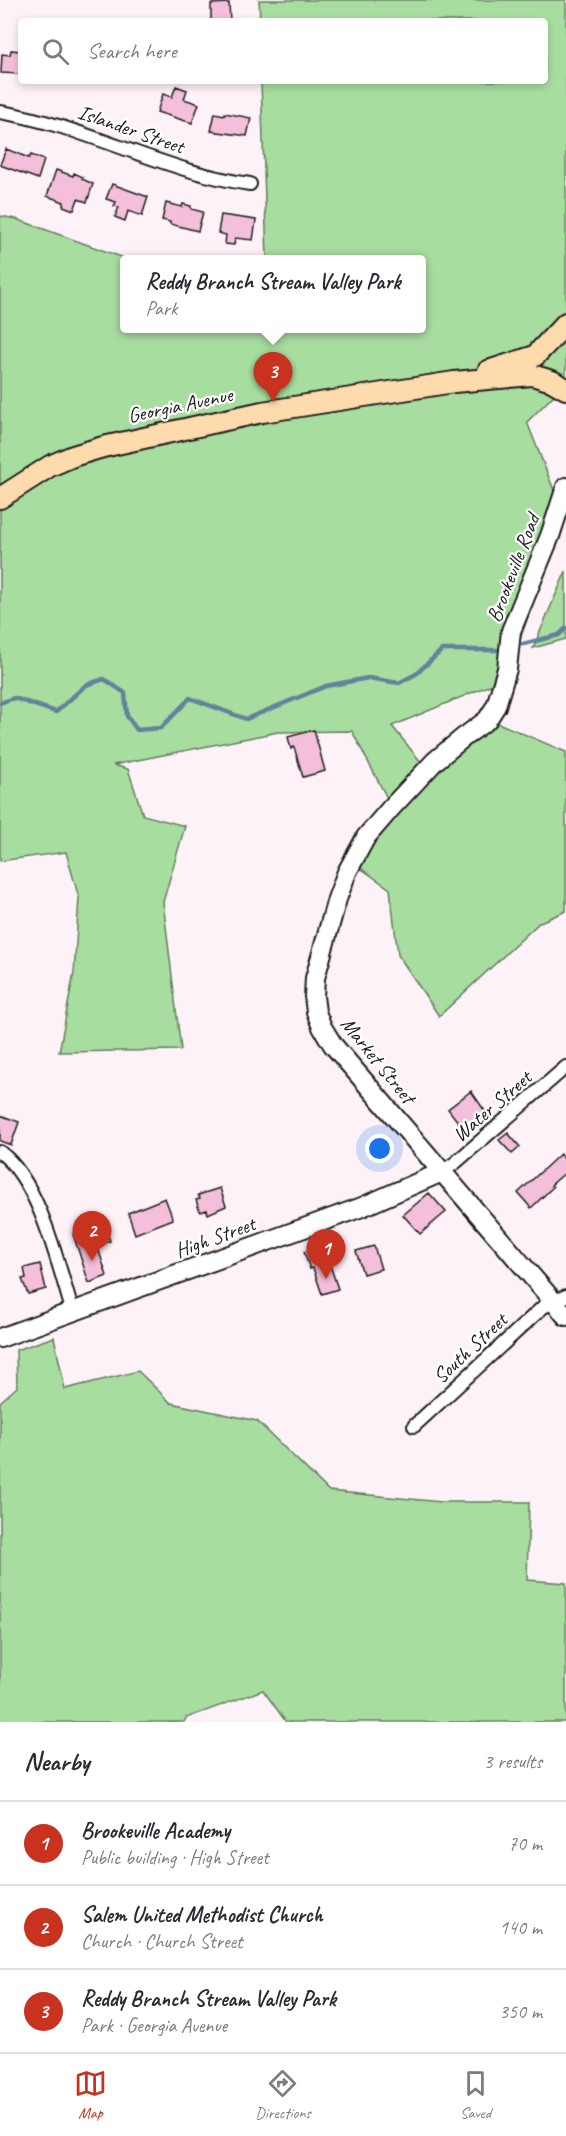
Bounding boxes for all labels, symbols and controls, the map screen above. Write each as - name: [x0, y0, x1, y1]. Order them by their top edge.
- search box: [18, 18, 548, 84]
- icon: search: [39, 35, 72, 68]
- text: Search here: [87, 37, 177, 65]
- street label: Islander Street: [74, 99, 189, 160]
- popup: [120, 255, 426, 333]
- text: Reddy Branch Stream Valley Park: [146, 268, 400, 296]
- text: Park: [146, 296, 177, 321]
- pin: 3: [254, 352, 292, 402]
- street label: Georgia Avenue: [125, 381, 237, 429]
- street label: Brookeville Road: [481, 508, 546, 626]
- street label: Market Street: [335, 1011, 423, 1111]
- street label: Water Street: [447, 1063, 538, 1147]
- your location: [365, 1134, 394, 1163]
- street label: High Street: [171, 1210, 261, 1263]
- pin: 2: [72, 1212, 112, 1261]
- pin: 1: [306, 1230, 346, 1279]
- street label: South Street: [427, 1306, 514, 1389]
- text: Nearby: [24, 1745, 89, 1778]
- text: 3 results: [483, 1749, 542, 1774]
- text: Brookeville Academy: [81, 1817, 230, 1845]
- text: 1: [39, 1831, 48, 1856]
- text: 70 m: [508, 1831, 542, 1856]
- text: Public building · High Street: [81, 1845, 269, 1870]
- text: Salem United Methodist Church: [81, 1901, 323, 1929]
- text: 2: [39, 1915, 48, 1940]
- text: 140 m: [499, 1915, 542, 1940]
- text: Church · Church Street: [81, 1929, 243, 1954]
- text: Reddy Branch Stream Valley Park: [81, 1985, 336, 2013]
- text: 3: [39, 1999, 48, 2024]
- text: 350 m: [499, 1999, 542, 2024]
- text: Park · Georgia Avenue: [81, 2013, 227, 2038]
- tab: Map: [74, 2067, 107, 2123]
- tab: Directions: [255, 2067, 311, 2123]
- tab: Saved: [459, 2067, 492, 2123]

